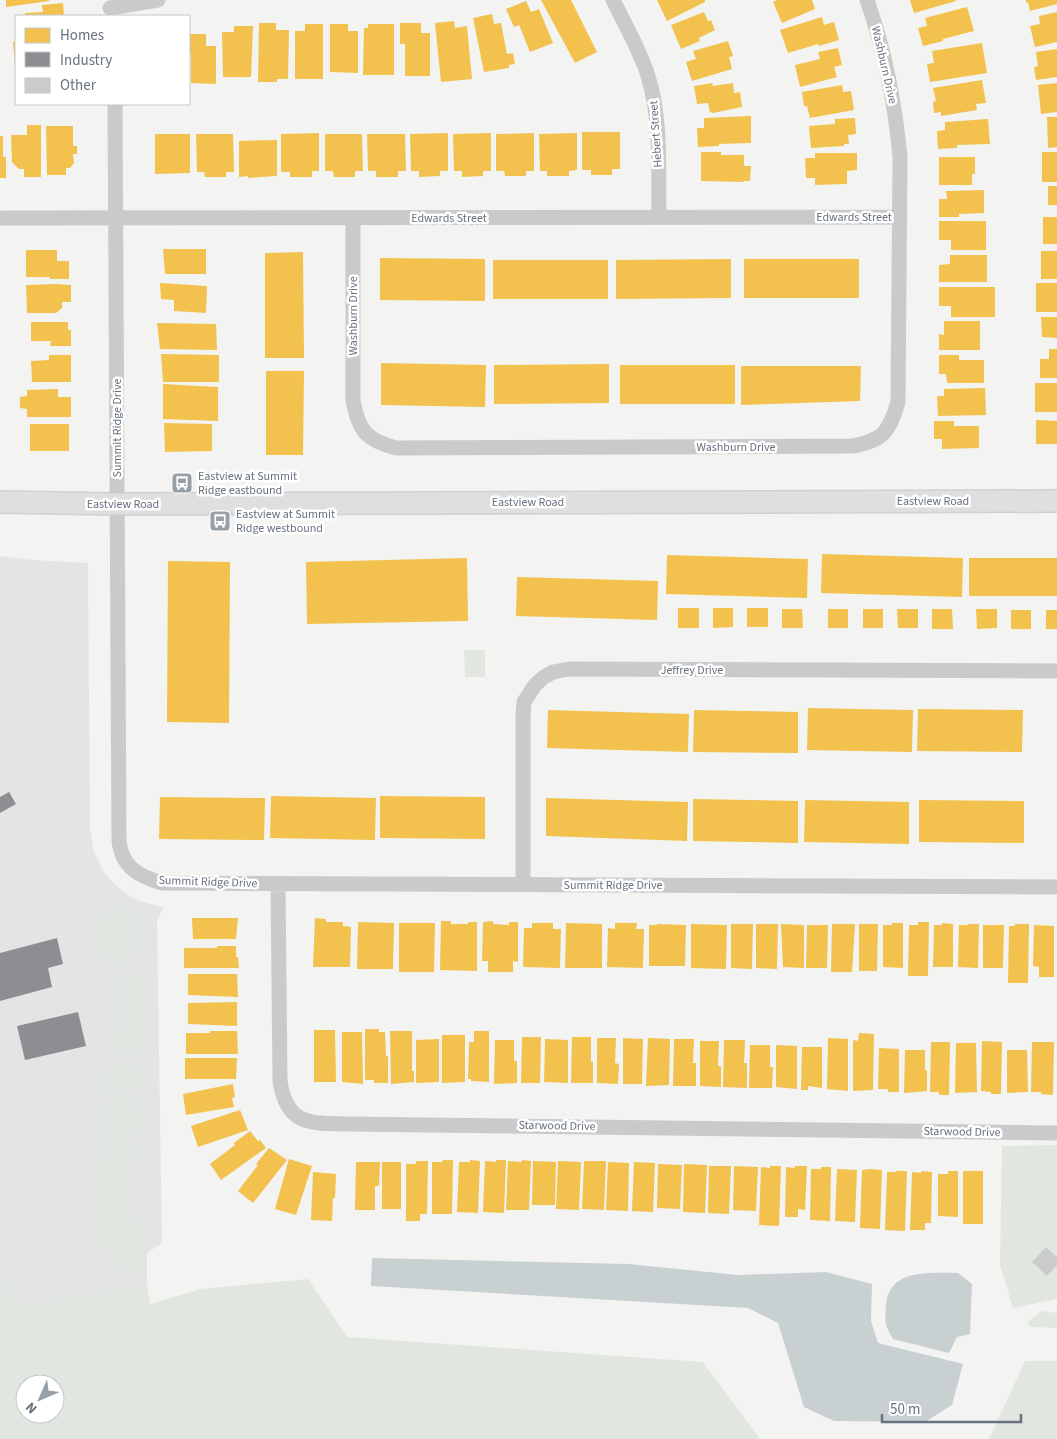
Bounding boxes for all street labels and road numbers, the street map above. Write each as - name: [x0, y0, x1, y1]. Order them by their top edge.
- street label: Washburn Drive: [867, 25, 901, 106]
- street label: Hebert Street: [645, 100, 667, 168]
- street label: Edwards Street: [816, 209, 892, 226]
- street label: Edwards Street: [411, 210, 487, 227]
- street label: Washburn Drive: [345, 276, 362, 356]
- street label: Summit Ridge Drive: [109, 378, 126, 477]
- street label: Washburn Drive: [696, 439, 776, 456]
- street label: Eastview Road: [897, 493, 969, 510]
- street label: Eastview Road: [492, 494, 564, 511]
- street label: Eastview Road: [87, 496, 159, 513]
- street label: Jeffrey Drive: [661, 662, 723, 679]
- street label: Summit Ridge Drive: [158, 872, 258, 892]
- street label: Summit Ridge Drive: [564, 877, 663, 894]
- street label: Starwood Drive: [518, 1117, 596, 1135]
- street label: Starwood Drive: [923, 1123, 1001, 1141]

